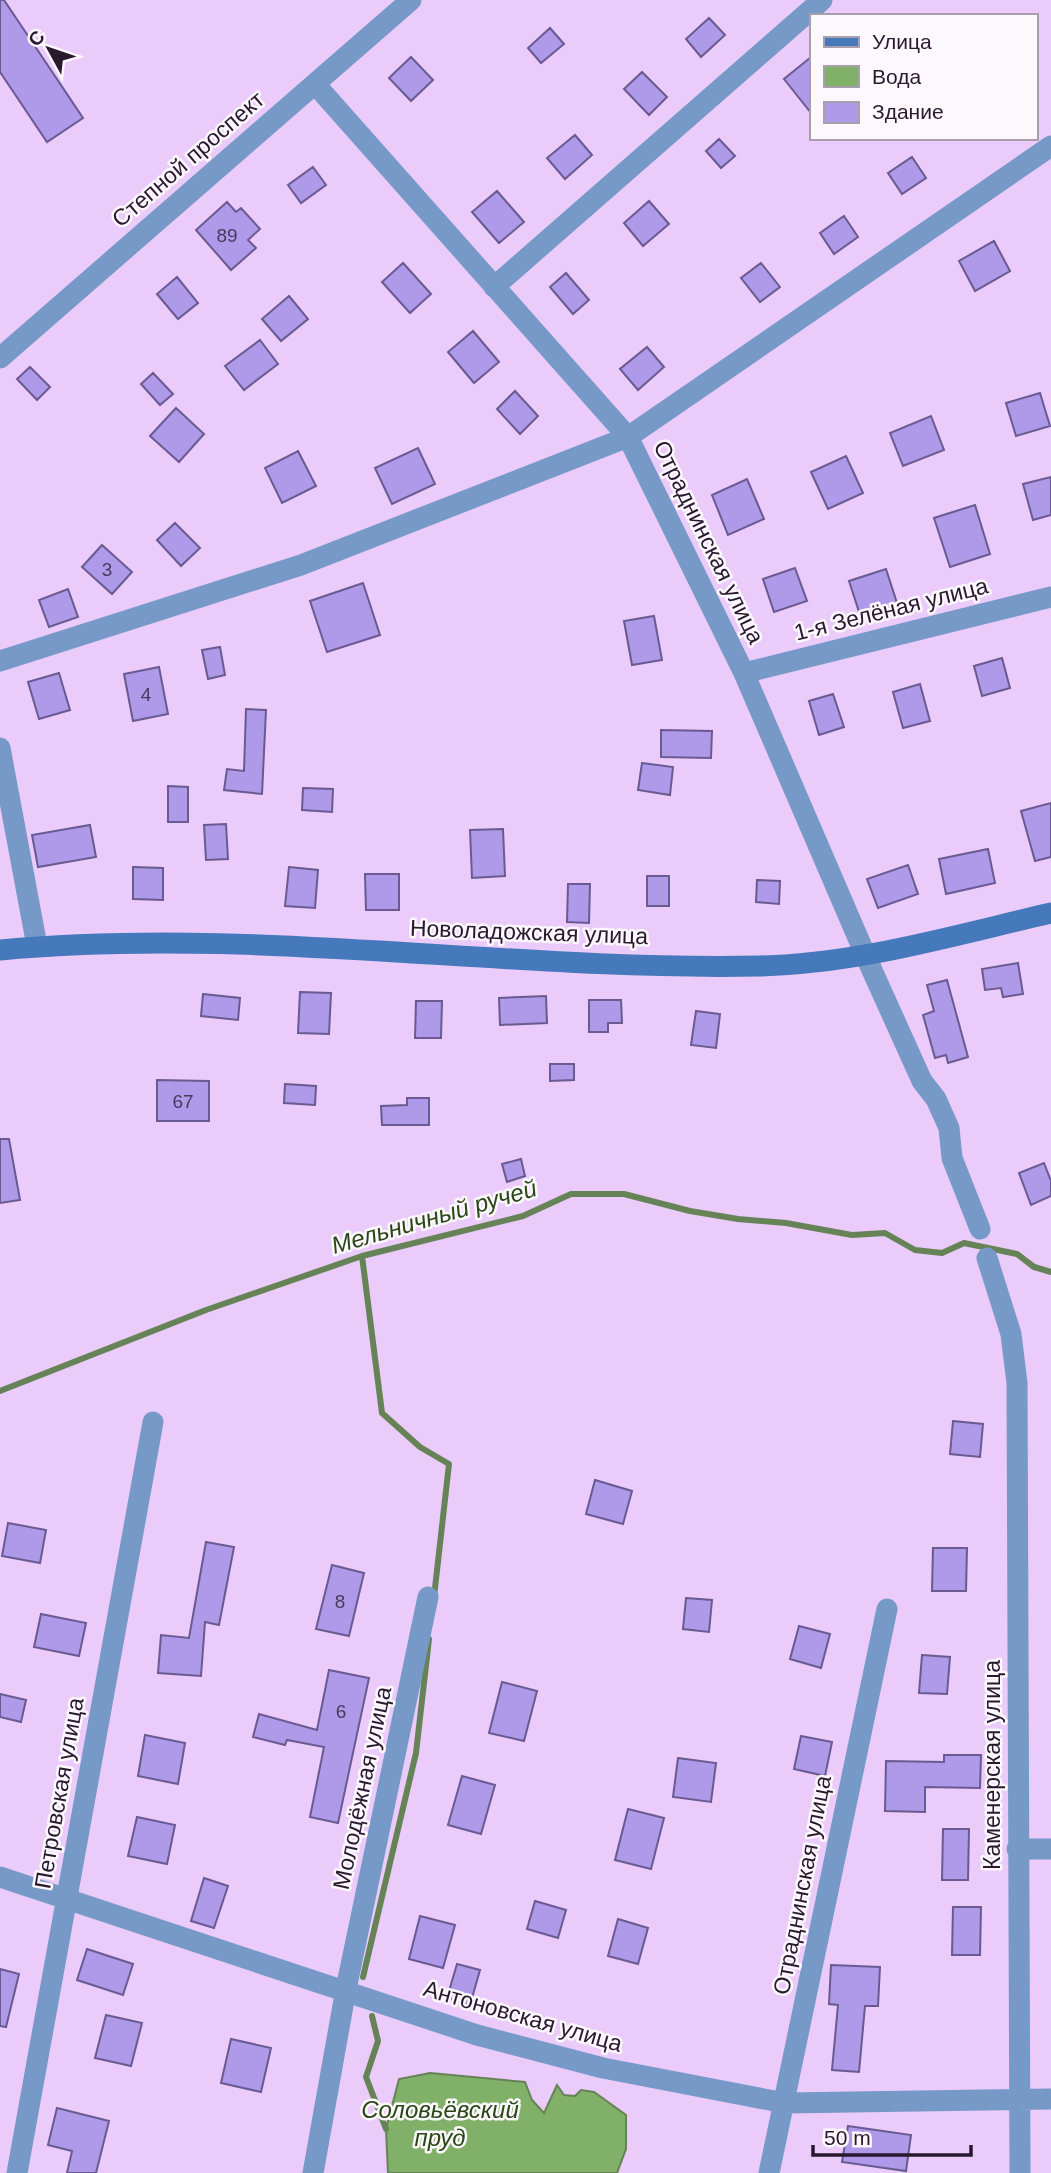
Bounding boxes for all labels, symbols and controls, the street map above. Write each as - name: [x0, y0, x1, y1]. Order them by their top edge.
- north arrow: [14, 14, 84, 84]
- legend: [810, 14, 1037, 140]
- text: С: [24, 26, 49, 50]
- text: Улица: [872, 30, 932, 53]
- text: Вода: [872, 65, 921, 88]
- street label: Степной проспект: [107, 86, 270, 232]
- text: Здание: [872, 100, 944, 123]
- house number: 89: [216, 225, 238, 246]
- street label: Отраднинская улица: [649, 436, 770, 648]
- house number: 3: [102, 559, 112, 580]
- street label: 1-я Зелёная улица: [791, 572, 991, 646]
- house number: 4: [141, 684, 152, 705]
- street label: Новоладожская улица: [410, 915, 649, 949]
- house number: 67: [172, 1091, 194, 1112]
- water label: Мельничный ручей: [328, 1174, 540, 1259]
- house number: 8: [335, 1591, 345, 1612]
- street label: Каменерская улица: [979, 1660, 1005, 1870]
- street label: Молодёжная улица: [328, 1684, 396, 1892]
- street label: Петровская улица: [29, 1695, 89, 1891]
- house number: 6: [336, 1701, 346, 1722]
- street label: Отраднинская улица: [768, 1773, 836, 1997]
- street label: Антоновская улица: [421, 1975, 626, 2057]
- water label: Соловьёвский пруд: [361, 2096, 519, 2151]
- scale bar: [813, 2114, 970, 2158]
- text: 50 m: [824, 2126, 871, 2149]

